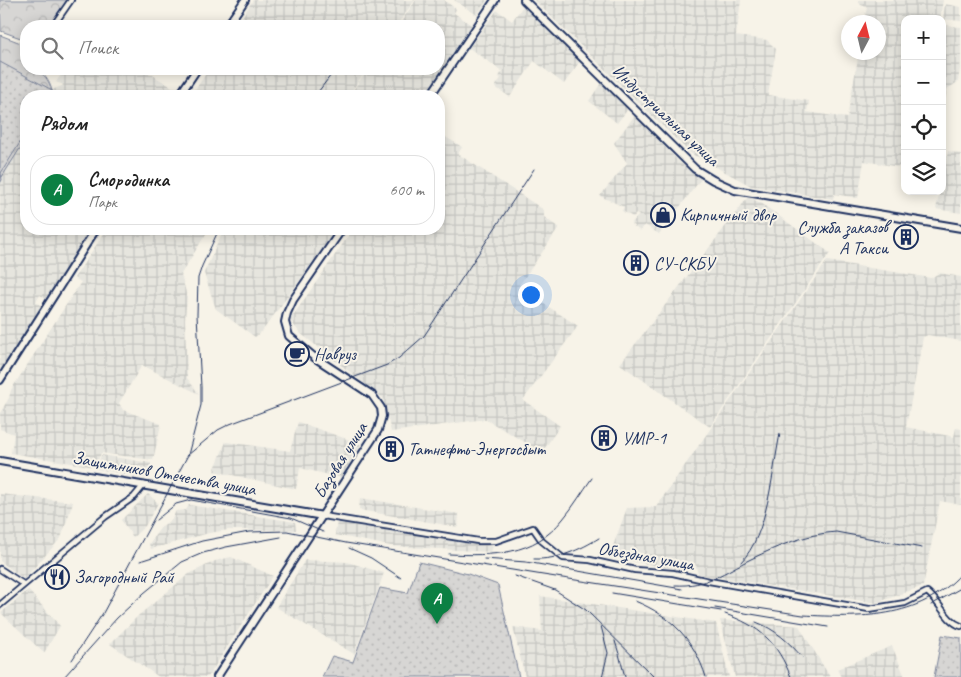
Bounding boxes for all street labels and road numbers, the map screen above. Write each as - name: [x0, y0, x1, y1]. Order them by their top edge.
- street label: Индустриальная улица: [608, 60, 726, 172]
- street label: Базовая улица: [308, 417, 373, 503]
- street label: Защитников Отечества улица: [71, 446, 259, 500]
- street label: Объездная улица: [596, 537, 697, 576]

